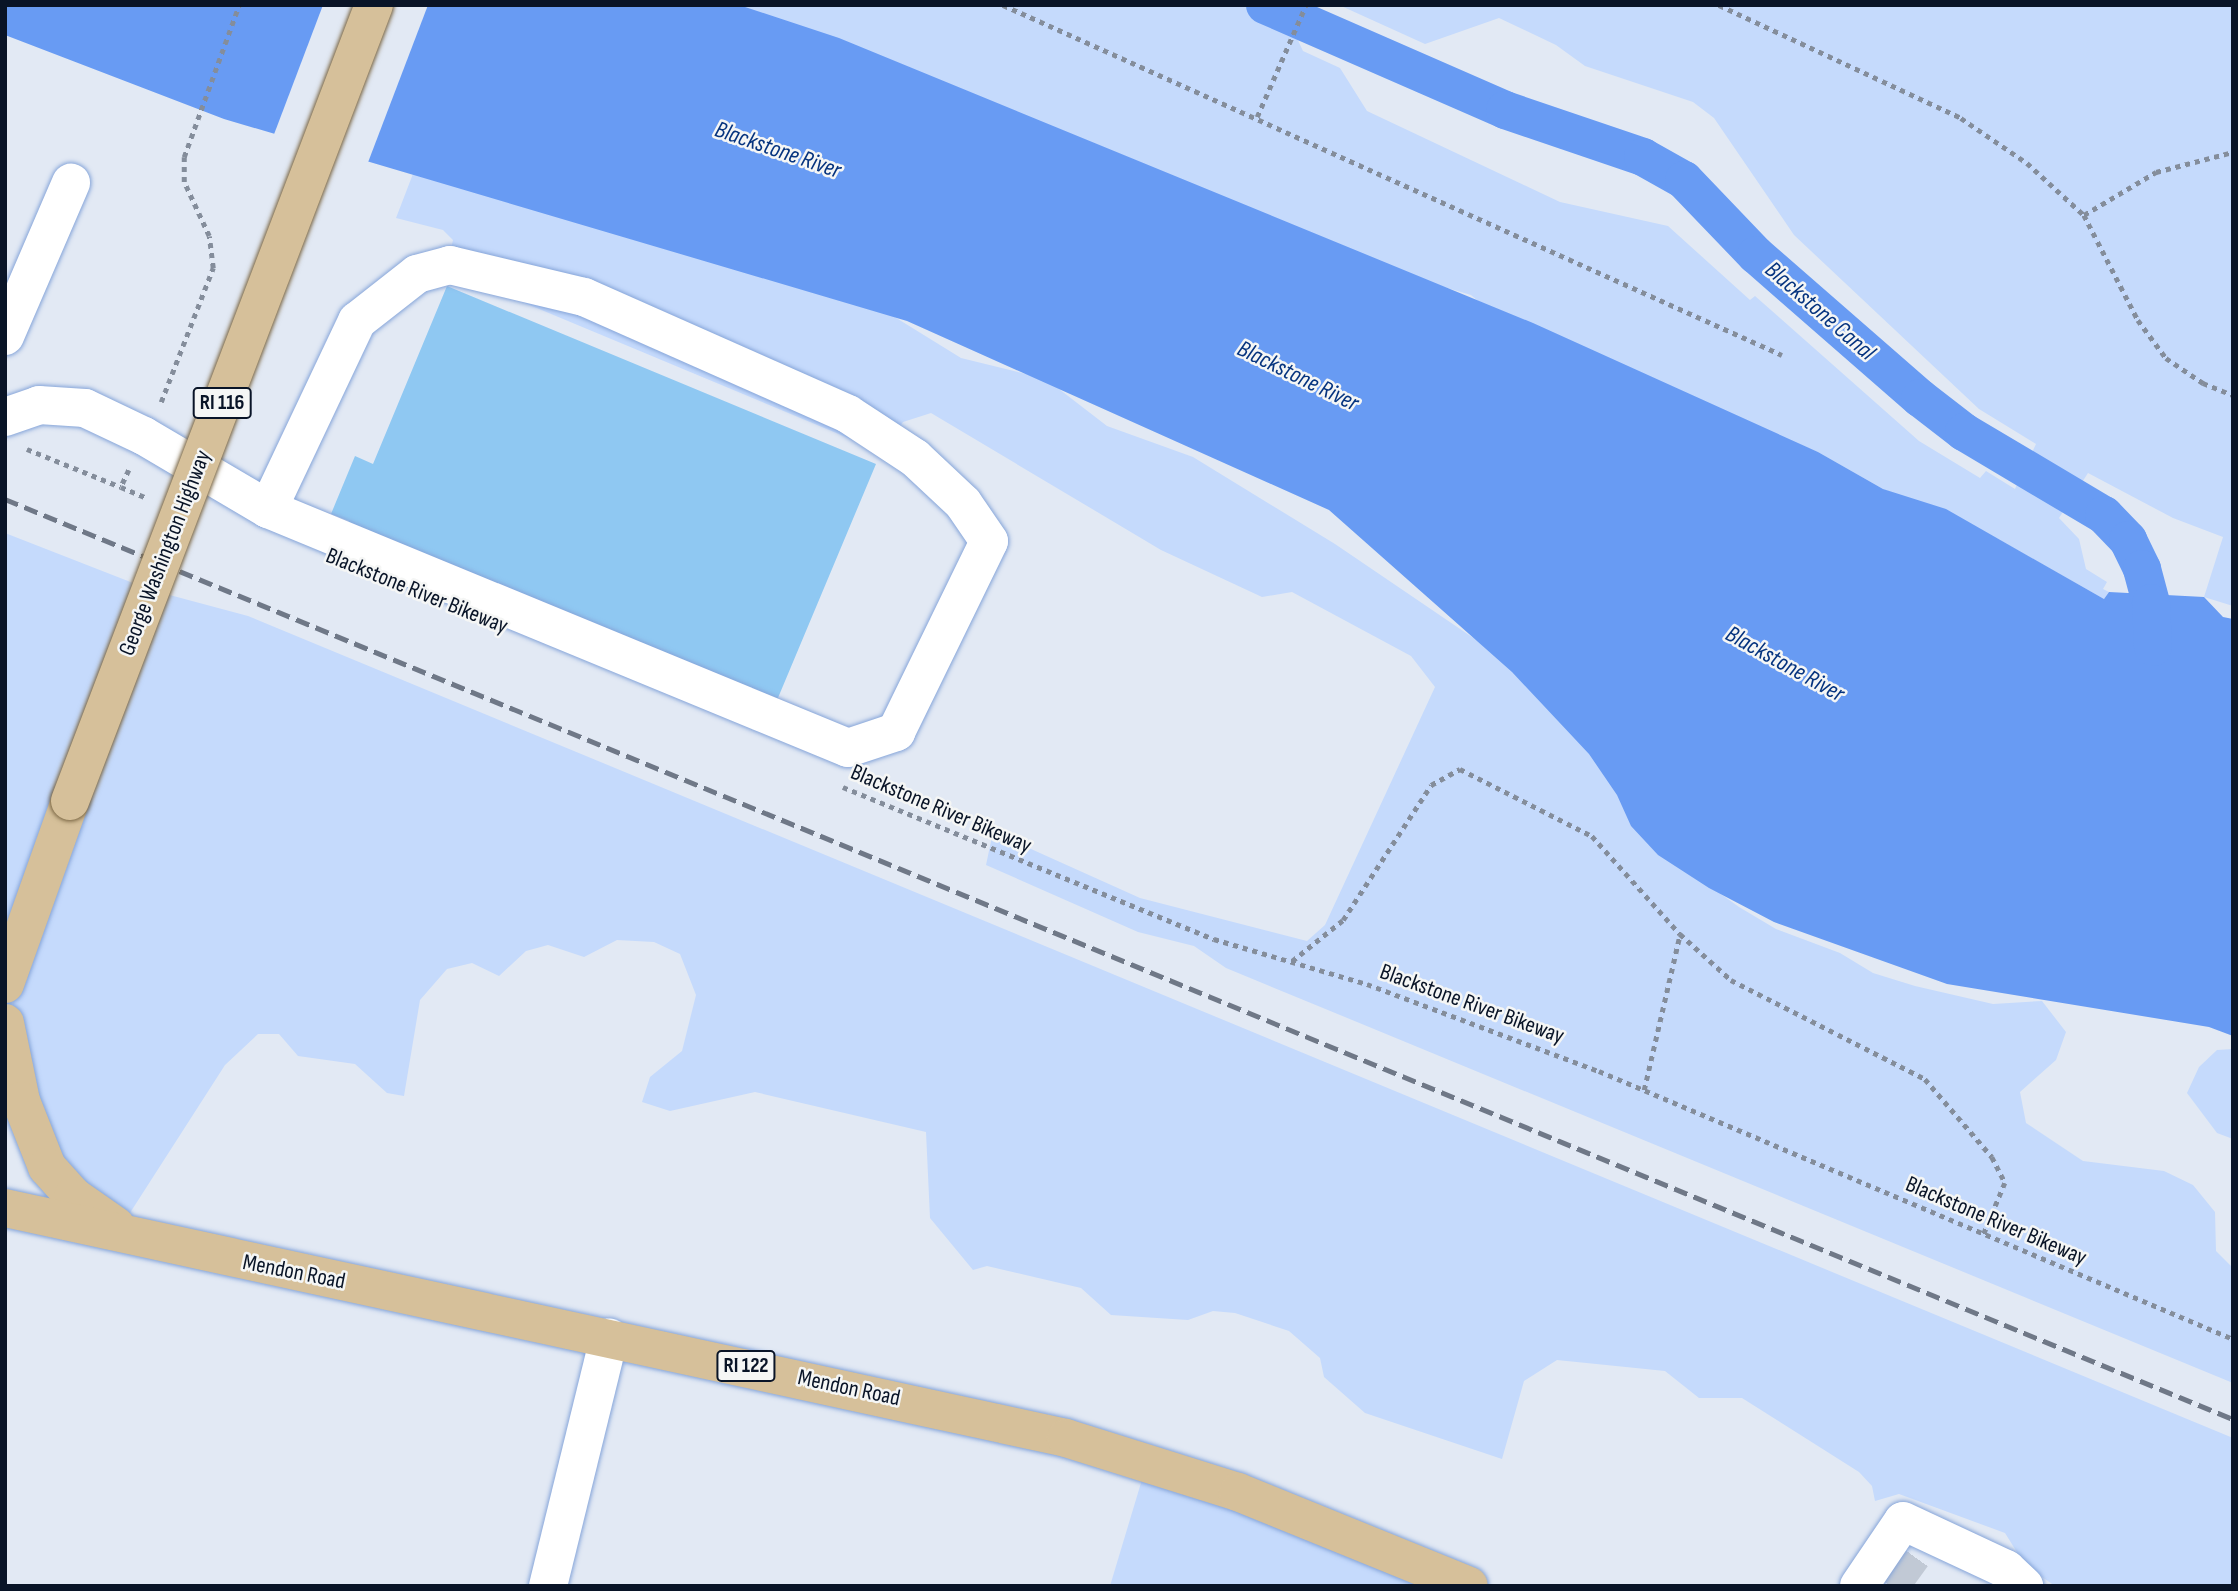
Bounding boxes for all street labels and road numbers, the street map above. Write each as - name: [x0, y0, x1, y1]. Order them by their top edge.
- road number: RI 116: [192, 386, 252, 420]
- street label: George Washington Highway: [113, 446, 217, 660]
- street label: Blackstone River Bikeway: [322, 542, 512, 640]
- street label: Blackstone River Bikeway: [846, 758, 1036, 860]
- street label: Blackstone River Bikeway: [1376, 958, 1568, 1050]
- street label: Blackstone River Bikeway: [1901, 1170, 2091, 1272]
- street label: Mendon Road: [240, 1249, 348, 1295]
- road number: RI 122: [716, 1348, 776, 1384]
- street label: Mendon Road: [795, 1364, 903, 1412]

